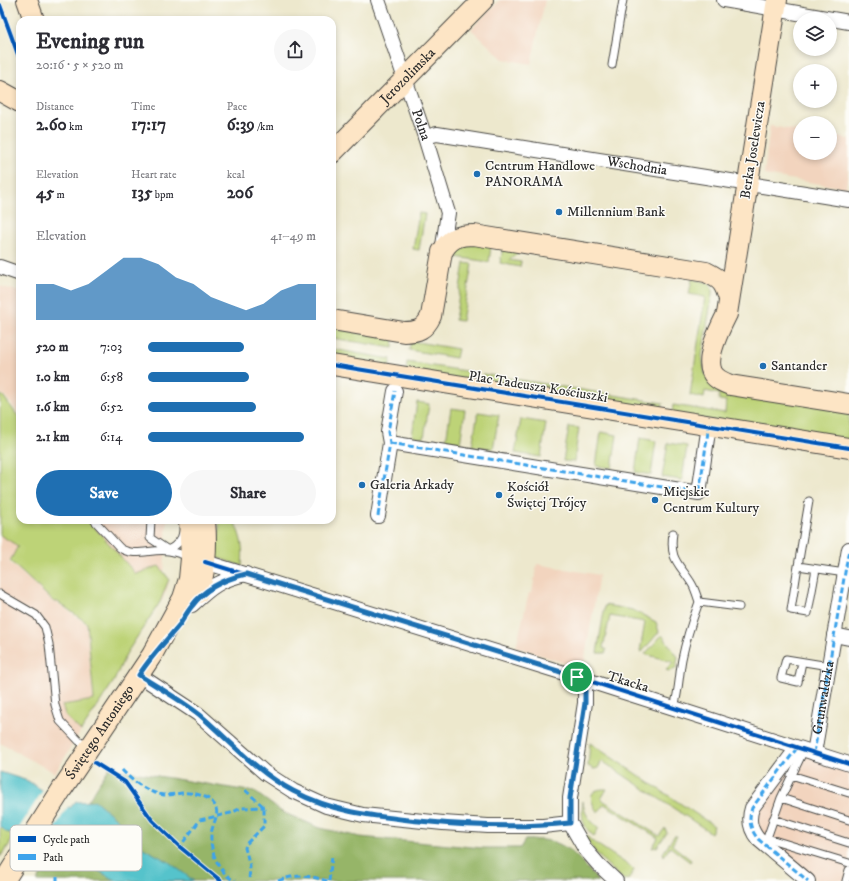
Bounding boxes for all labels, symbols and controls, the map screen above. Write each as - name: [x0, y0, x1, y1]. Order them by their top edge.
- map controls: [793, 12, 837, 160]
- button: layers: [793, 12, 837, 56]
- text: Evening run: [36, 28, 144, 55]
- button: share: [274, 29, 316, 71]
- street label: Jerozolimska: [375, 44, 440, 109]
- text: 20:16 · 5 × 520 m: [36, 57, 124, 73]
- button: +: [793, 64, 837, 108]
- text: Distance: [36, 100, 74, 114]
- text: Time: [131, 100, 155, 114]
- text: Pace: [227, 100, 247, 114]
- street label: Berka Joselewicza: [736, 100, 770, 200]
- street label: Polna: [407, 107, 435, 143]
- text: 2.60: [36, 114, 67, 136]
- text: 17:17: [131, 114, 166, 136]
- text: 6:39: [227, 114, 255, 136]
- button: −: [793, 116, 837, 160]
- text: km: [67, 120, 83, 134]
- text: /km: [255, 120, 274, 134]
- street label: Wschodnia: [605, 152, 669, 180]
- place label: Centrum Handlowe PANORAMA: [485, 157, 595, 191]
- text: Elevation: [36, 168, 79, 182]
- text: Heart rate: [131, 168, 176, 182]
- text: kcal: [227, 168, 245, 182]
- marker: Centrum Handlowe PANORAMA: [472, 169, 482, 179]
- text: 45: [36, 182, 54, 204]
- text: 135: [131, 182, 152, 204]
- text: 206: [227, 182, 253, 204]
- text: m: [54, 188, 65, 202]
- text: bpm: [152, 188, 174, 202]
- place label: Millennium Bank: [567, 203, 665, 221]
- marker: Millennium Bank: [554, 207, 564, 217]
- text: Elevation: [36, 228, 86, 244]
- text: 41–49 m: [270, 228, 316, 244]
- text: 520 m: [36, 339, 68, 355]
- text: 7:03: [100, 339, 122, 355]
- place label: Santander: [771, 357, 828, 375]
- marker: Santander: [758, 361, 768, 371]
- street label: Plac Tadeusza Kościuszki: [467, 367, 609, 407]
- text: 1.0 km: [36, 369, 70, 385]
- text: 6:58: [100, 369, 123, 385]
- text: 1.6 km: [36, 399, 70, 415]
- text: 6:52: [100, 399, 123, 415]
- text: 2.1 km: [36, 429, 69, 445]
- text: 6:14: [100, 429, 122, 445]
- button: Save: [36, 470, 172, 516]
- button: Share: [180, 470, 316, 516]
- place label: Galeria Arkady: [370, 476, 454, 494]
- place label: Kościół Świętej Trójcy: [507, 478, 587, 512]
- marker: Galeria Arkady: [357, 480, 367, 490]
- place label: Miejskie Centrum Kultury: [663, 483, 759, 517]
- marker: Kościół Świętej Trójcy: [494, 490, 504, 500]
- marker: Miejskie Centrum Kultury: [650, 495, 660, 505]
- pin: [560, 660, 594, 694]
- street label: Grunwaldzka: [808, 660, 839, 736]
- icon: arrive: [566, 666, 588, 688]
- street label: Tkacka: [605, 667, 651, 697]
- street label: Świętego Antoniego: [62, 681, 138, 783]
- legend: [10, 825, 142, 871]
- text: Cycle path: [43, 833, 90, 847]
- text: Path: [43, 851, 64, 865]

